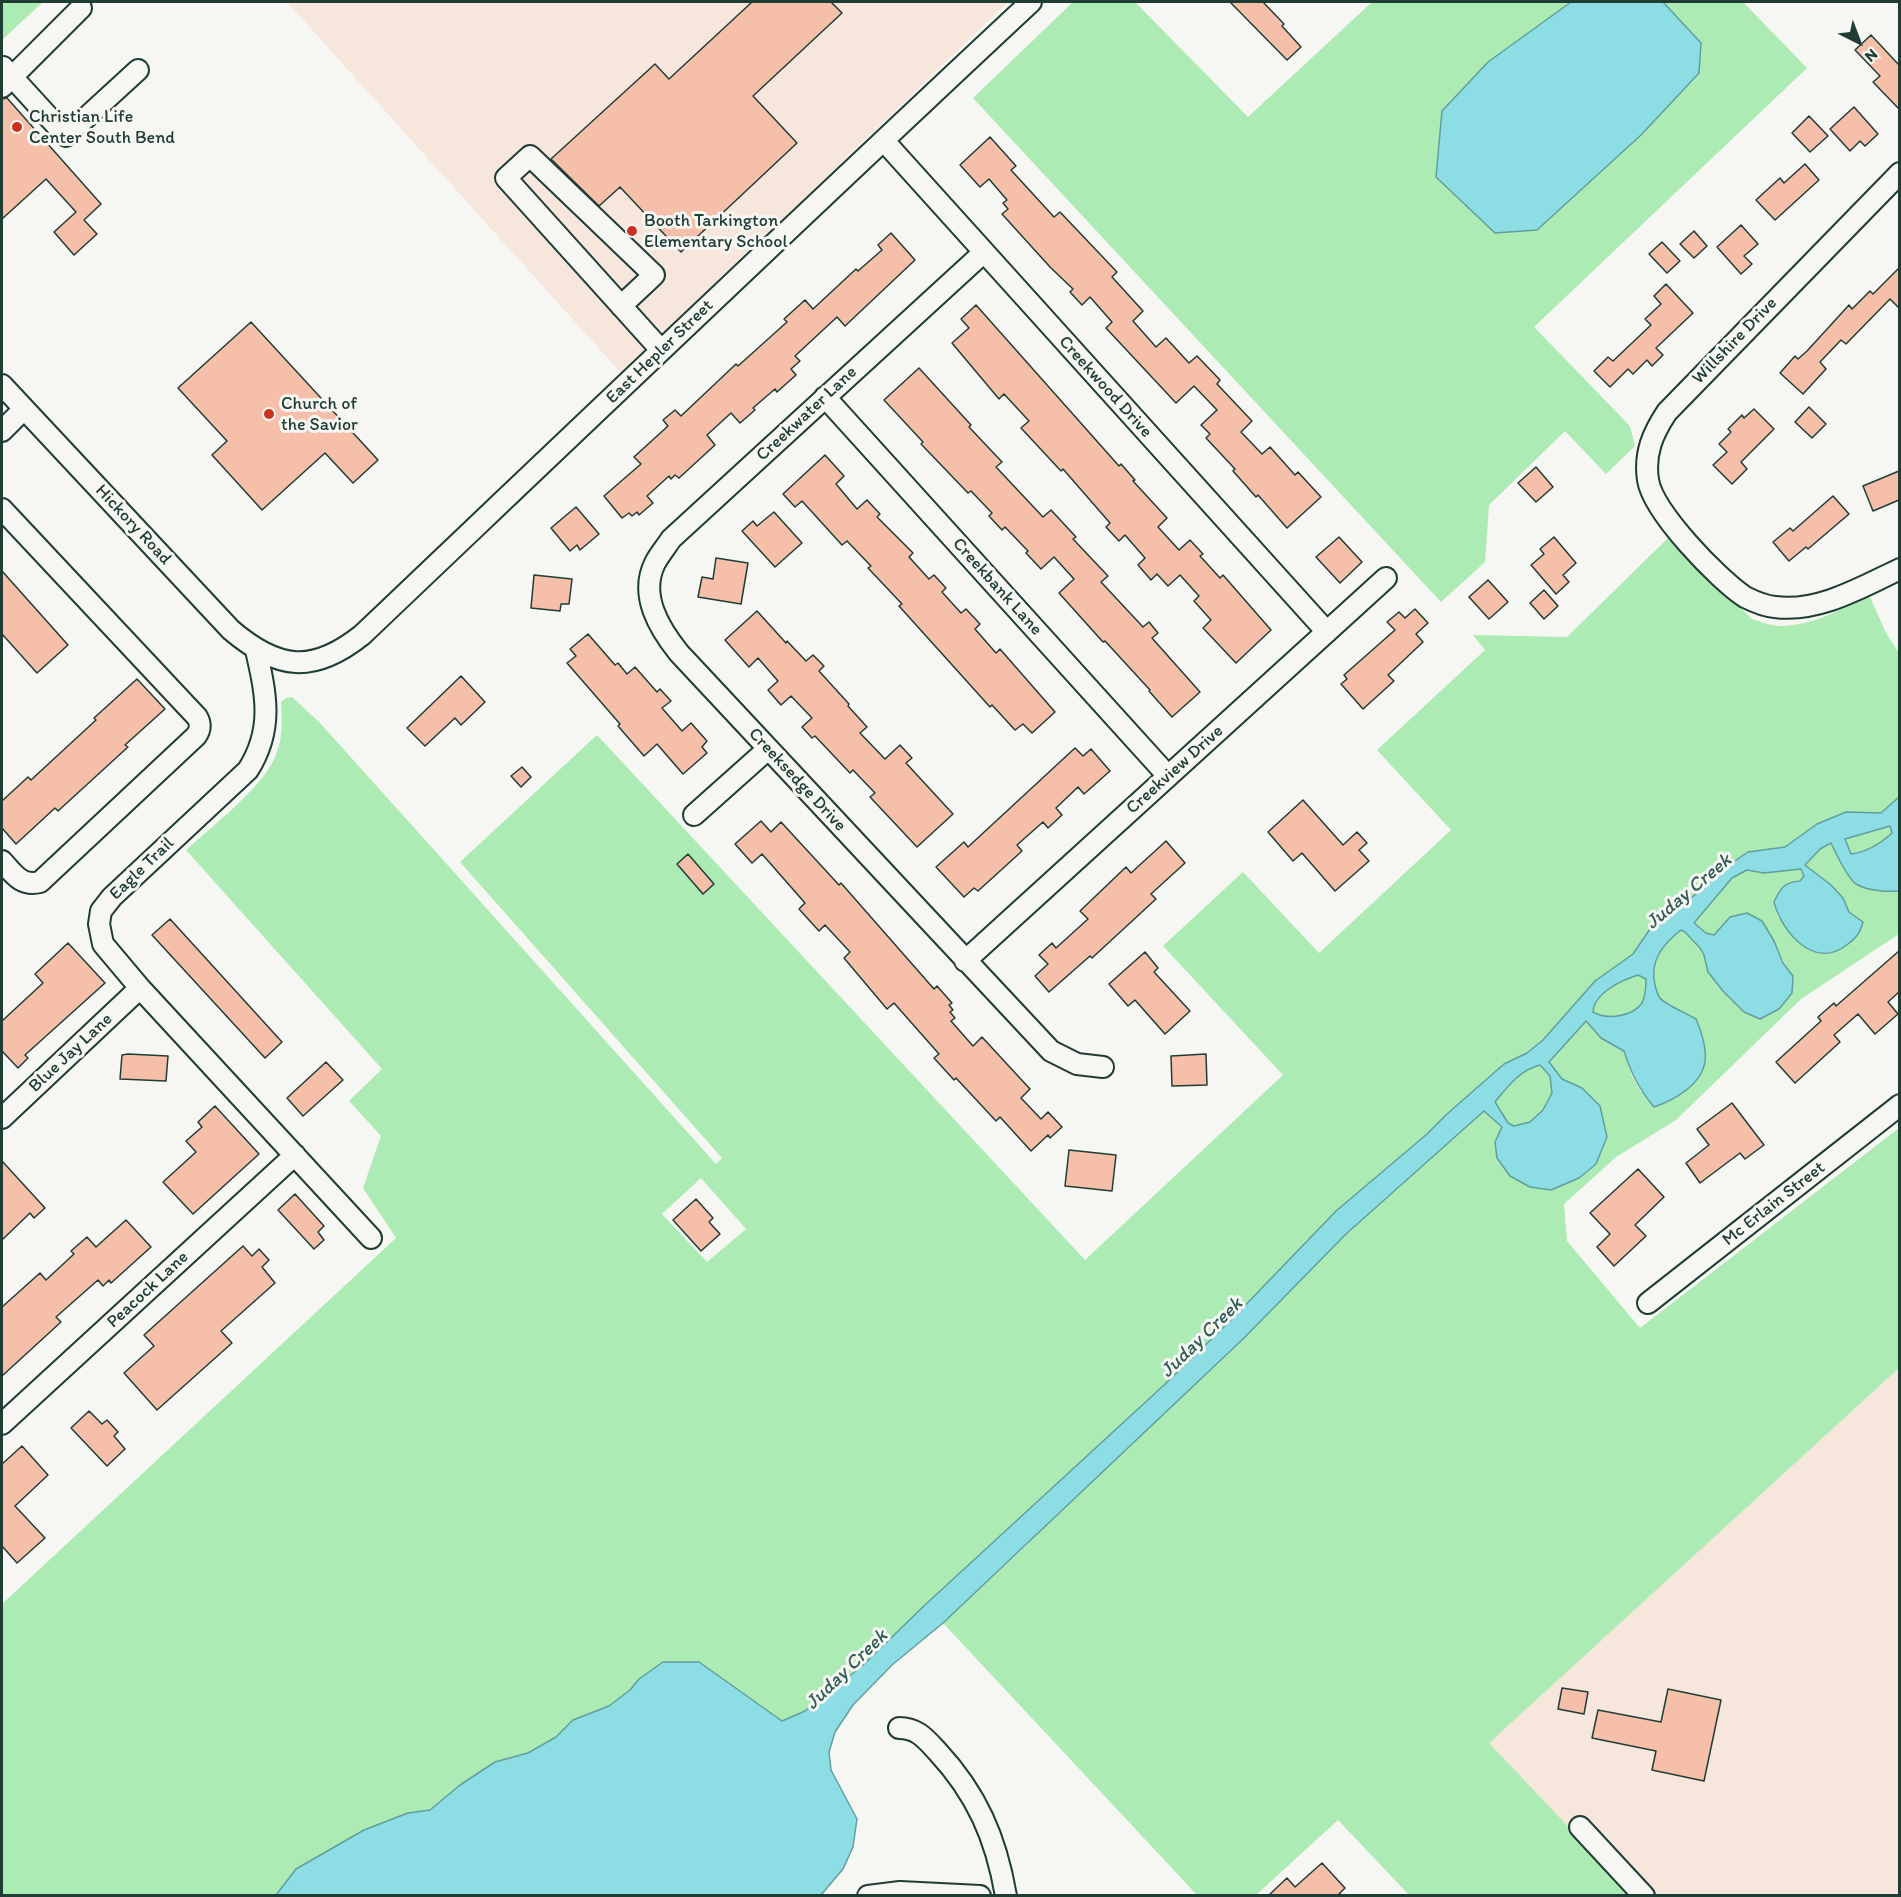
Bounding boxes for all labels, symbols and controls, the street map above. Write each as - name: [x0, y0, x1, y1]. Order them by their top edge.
- north arrow: [1829, 12, 1889, 72]
- text: N: [1861, 45, 1882, 66]
- place label: Christian Life Center South Bend: [29, 106, 175, 148]
- marker: Christian Life Center South Bend: [10, 120, 24, 134]
- place label: Booth Tarkington Elementary School: [644, 210, 788, 252]
- marker: Booth Tarkington Elementary School: [625, 224, 639, 238]
- street label: Willshire Drive: [1688, 293, 1782, 389]
- street label: East Hepler Street: [602, 295, 718, 409]
- street label: Creekwood Drive: [1053, 331, 1157, 443]
- street label: Creekwater Lane: [752, 362, 862, 466]
- place label: Church of the Savior: [281, 393, 358, 436]
- marker: Church of the Savior: [262, 407, 276, 421]
- street label: Hickory Road: [90, 480, 176, 570]
- street label: Creekbank Lane: [947, 534, 1047, 640]
- street label: Creekview Drive: [1122, 721, 1228, 819]
- street label: Creeksedge Drive: [743, 724, 851, 836]
- street label: Eagle Trail: [105, 833, 179, 905]
- water label: Juday Creek: [1641, 849, 1737, 935]
- street label: Blue Jay Lane: [25, 1009, 117, 1097]
- street label: Mc Erlain Street: [1718, 1157, 1830, 1251]
- street label: Peacock Lane: [103, 1247, 193, 1333]
- water label: Juday Creek: [1156, 1293, 1248, 1383]
- water label: Juday Creek: [801, 1625, 893, 1715]

